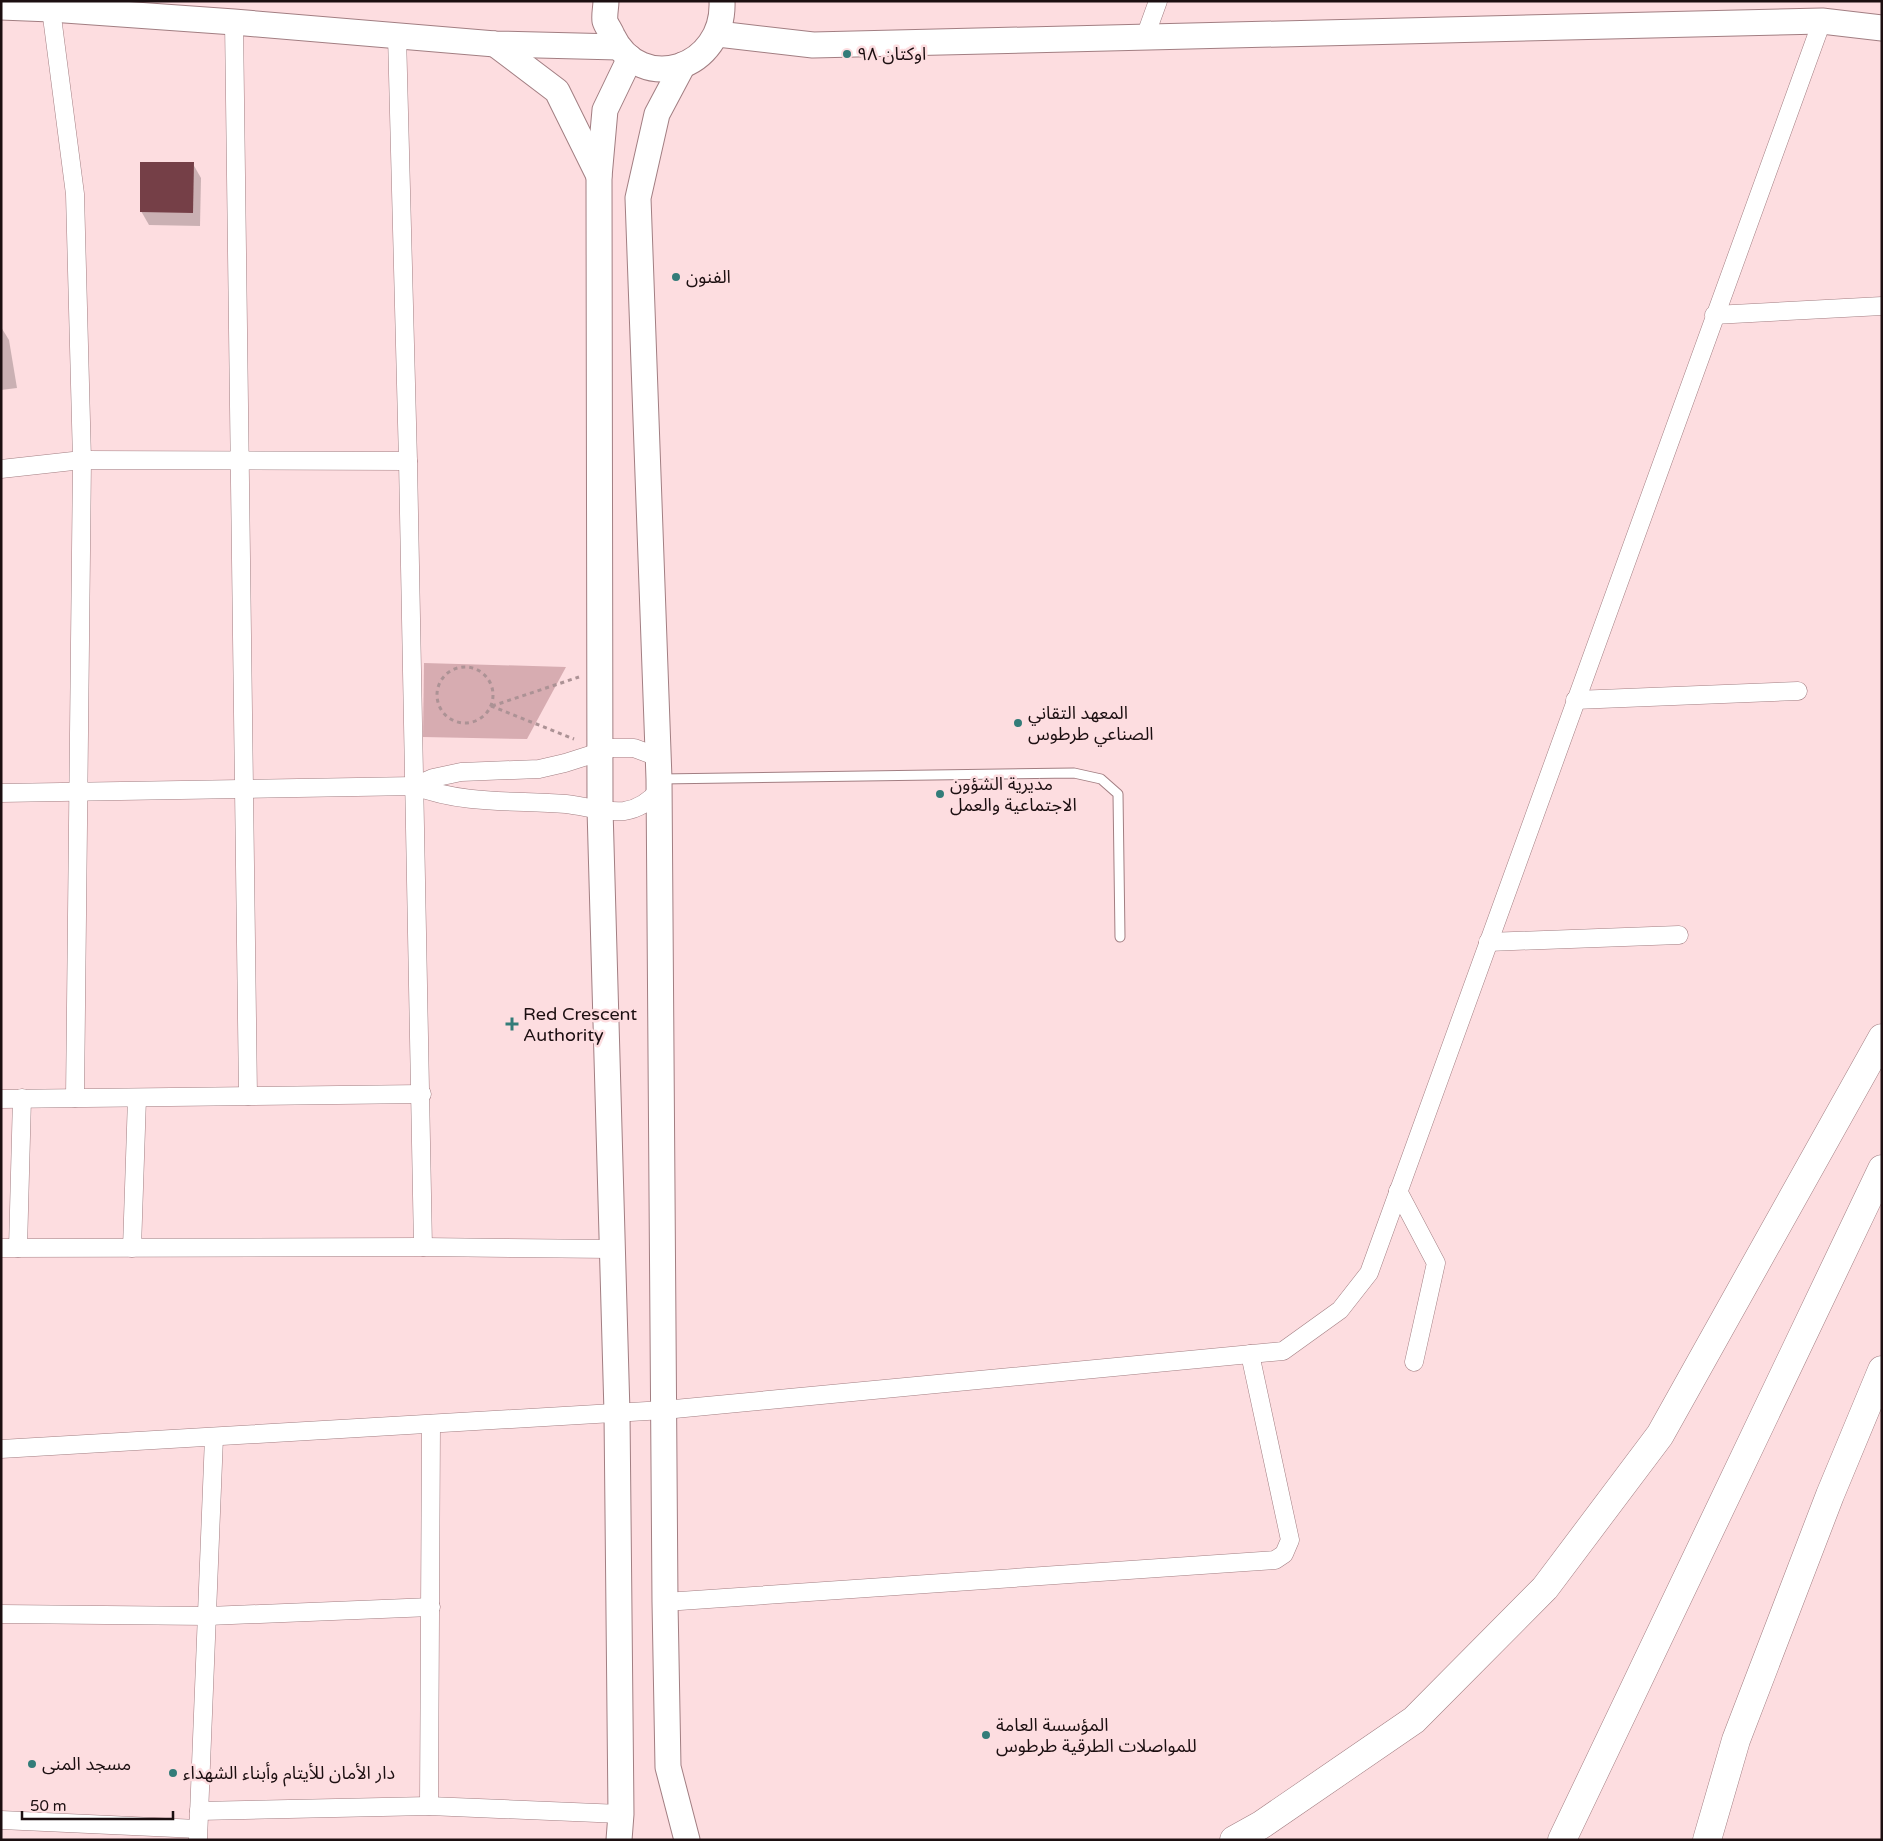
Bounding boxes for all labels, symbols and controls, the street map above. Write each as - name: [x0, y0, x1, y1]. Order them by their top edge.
- place label: اوكتان ٩٨: [857, 43, 926, 65]
- marker: اوكتان ٩٨: [841, 48, 853, 60]
- place label: الفنون: [686, 266, 731, 288]
- marker: الفنون: [670, 271, 682, 283]
- place label: المعهد التقاني الصناعي طرطوس: [1028, 702, 1154, 747]
- marker: المعهد التقاني الصناعي طرطوس: [1012, 717, 1024, 729]
- place label: مديرية الشؤون الاجتماعية والعمل: [950, 773, 1077, 816]
- marker: مديرية الشؤون الاجتماعية والعمل: [934, 788, 946, 800]
- place label: Red Crescent Authority: [523, 1003, 637, 1046]
- marker: Red Crescent Authority: [505, 1017, 519, 1031]
- place label: المؤسسة العامة للمواصلات الطرقية طرطوس: [996, 1714, 1197, 1757]
- marker: المؤسسة العامة للمواصلات الطرقية طرطوس: [980, 1729, 992, 1741]
- place label: مسجد المنى: [42, 1753, 131, 1775]
- marker: مسجد المنى: [26, 1758, 38, 1770]
- place label: دار الأمان للأيتام وأبناء الشهداء: [183, 1762, 395, 1787]
- marker: دار الأمان للأيتام وأبناء الشهداء: [167, 1767, 179, 1779]
- scale bar: [22, 1788, 174, 1820]
- text: 50 m: [30, 1797, 67, 1815]

